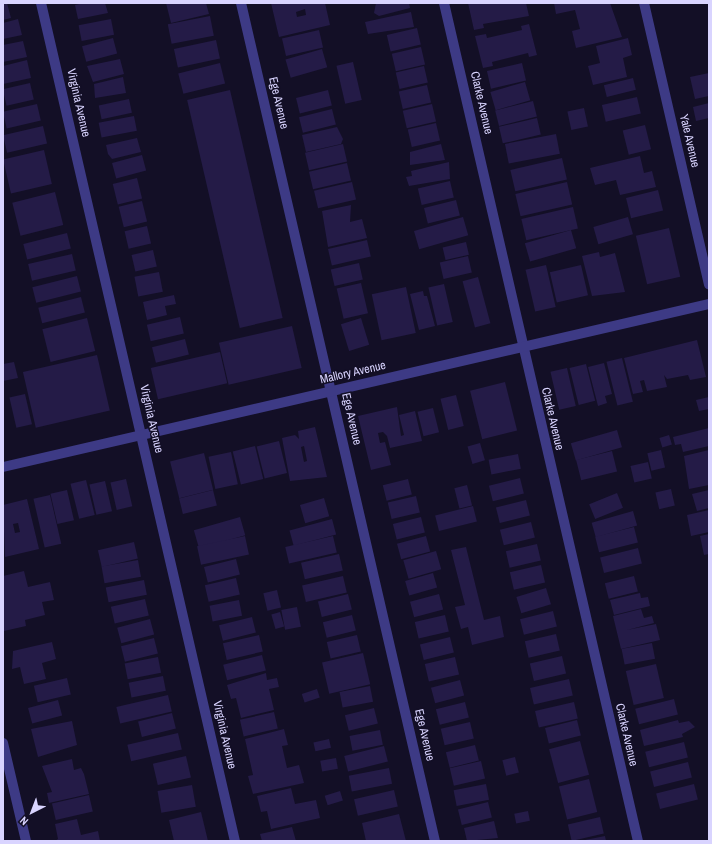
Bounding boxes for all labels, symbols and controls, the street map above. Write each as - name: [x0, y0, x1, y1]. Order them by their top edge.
- street label: Virginia Avenue: [63, 67, 93, 139]
- street label: Clarke Avenue: [467, 70, 495, 136]
- street label: Ege Avenue: [265, 75, 291, 131]
- street label: Yale Avenue: [676, 113, 702, 169]
- street label: Mallory Avenue: [318, 358, 388, 388]
- street label: Virginia Avenue: [136, 383, 166, 455]
- street label: Clarke Avenue: [538, 386, 566, 452]
- street label: Ege Avenue: [338, 391, 364, 447]
- street label: Virginia Avenue: [209, 699, 239, 771]
- street label: Clarke Avenue: [612, 702, 640, 768]
- street label: Ege Avenue: [411, 707, 437, 763]
- north arrow: [12, 792, 52, 832]
- text: N: [17, 814, 31, 828]

